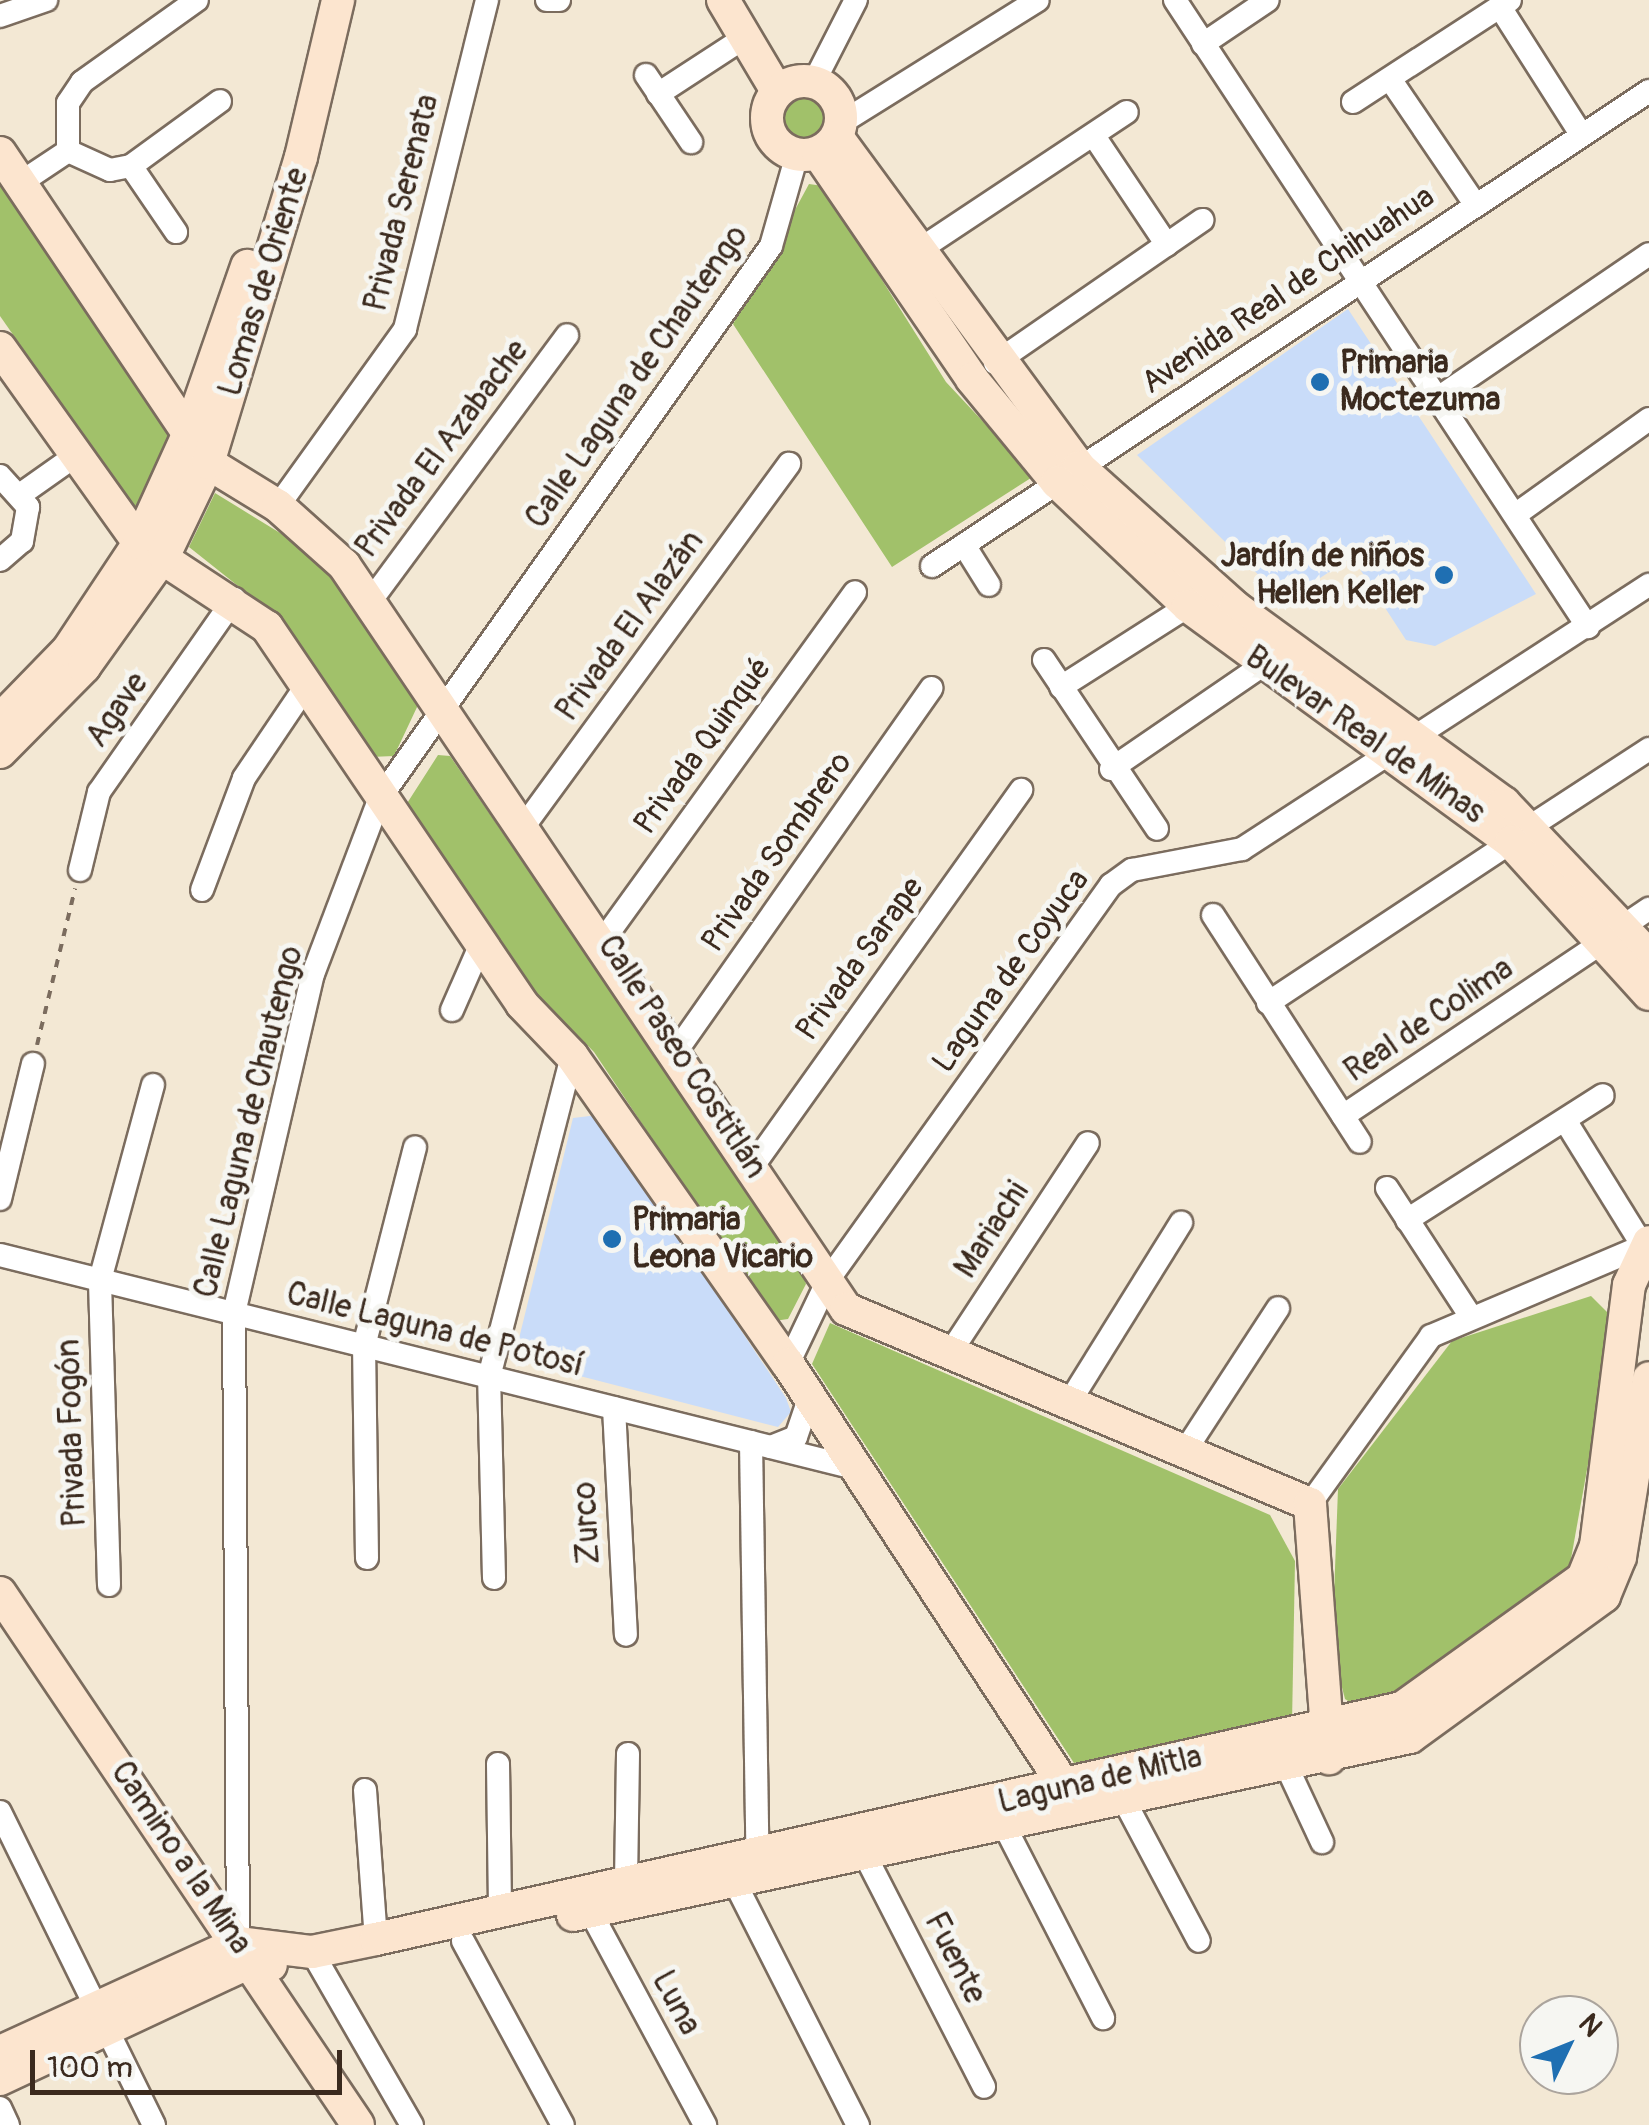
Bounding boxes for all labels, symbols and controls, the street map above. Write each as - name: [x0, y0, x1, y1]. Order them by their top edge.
- street label: Privada Serenata: [357, 91, 447, 315]
- street label: Lomas de Oriente: [211, 163, 317, 401]
- street label: Avenida Real de Chihuahua: [1134, 178, 1442, 402]
- street label: Calle Laguna de Chautengo: [518, 218, 756, 536]
- street label: Privada El Azabache: [348, 333, 536, 565]
- place label: Primaria Moctezuma: [1340, 345, 1500, 420]
- marker: Primaria Moctezuma: [1309, 371, 1331, 393]
- street label: Privada El Alazán: [548, 523, 712, 729]
- place label: Jardín de niños Hellen Keller: [1221, 538, 1424, 613]
- marker: Jardín de niños Hellen Keller: [1433, 564, 1455, 586]
- street label: Bulevar Real de Minas: [1238, 638, 1492, 832]
- street label: Privada Quinqué: [626, 650, 780, 842]
- street label: Agave: [78, 665, 156, 755]
- street label: Privada Sombrero: [694, 745, 860, 959]
- street label: Laguna de Coyuca: [924, 862, 1098, 1080]
- street label: Privada Sarape: [788, 870, 932, 1048]
- street label: Calle Paseo Costitlán: [589, 929, 775, 1185]
- street label: Calle Laguna de Chautengo: [187, 942, 311, 1302]
- street label: Real de Colima: [1337, 949, 1521, 1091]
- street label: Mariachi: [947, 1175, 1037, 1285]
- place label: Primaria Leona Vicario: [632, 1202, 813, 1277]
- marker: Primaria Leona Vicario: [601, 1228, 623, 1250]
- street label: Calle Laguna de Potosí: [283, 1275, 587, 1385]
- street label: Privada Fogón: [50, 1338, 94, 1528]
- street label: Zurco: [566, 1481, 608, 1565]
- street label: Laguna de Mitla: [994, 1738, 1206, 1822]
- street label: Camino a la Mina: [102, 1754, 260, 1962]
- street label: Fuente: [916, 1906, 994, 2010]
- street label: Luna: [643, 1964, 709, 2042]
- north arrow: [1519, 1995, 1619, 2095]
- text: N: [1571, 2007, 1609, 2044]
- scale bar: [35, 2030, 348, 2092]
- text: 100 m: [47, 2049, 133, 2086]

